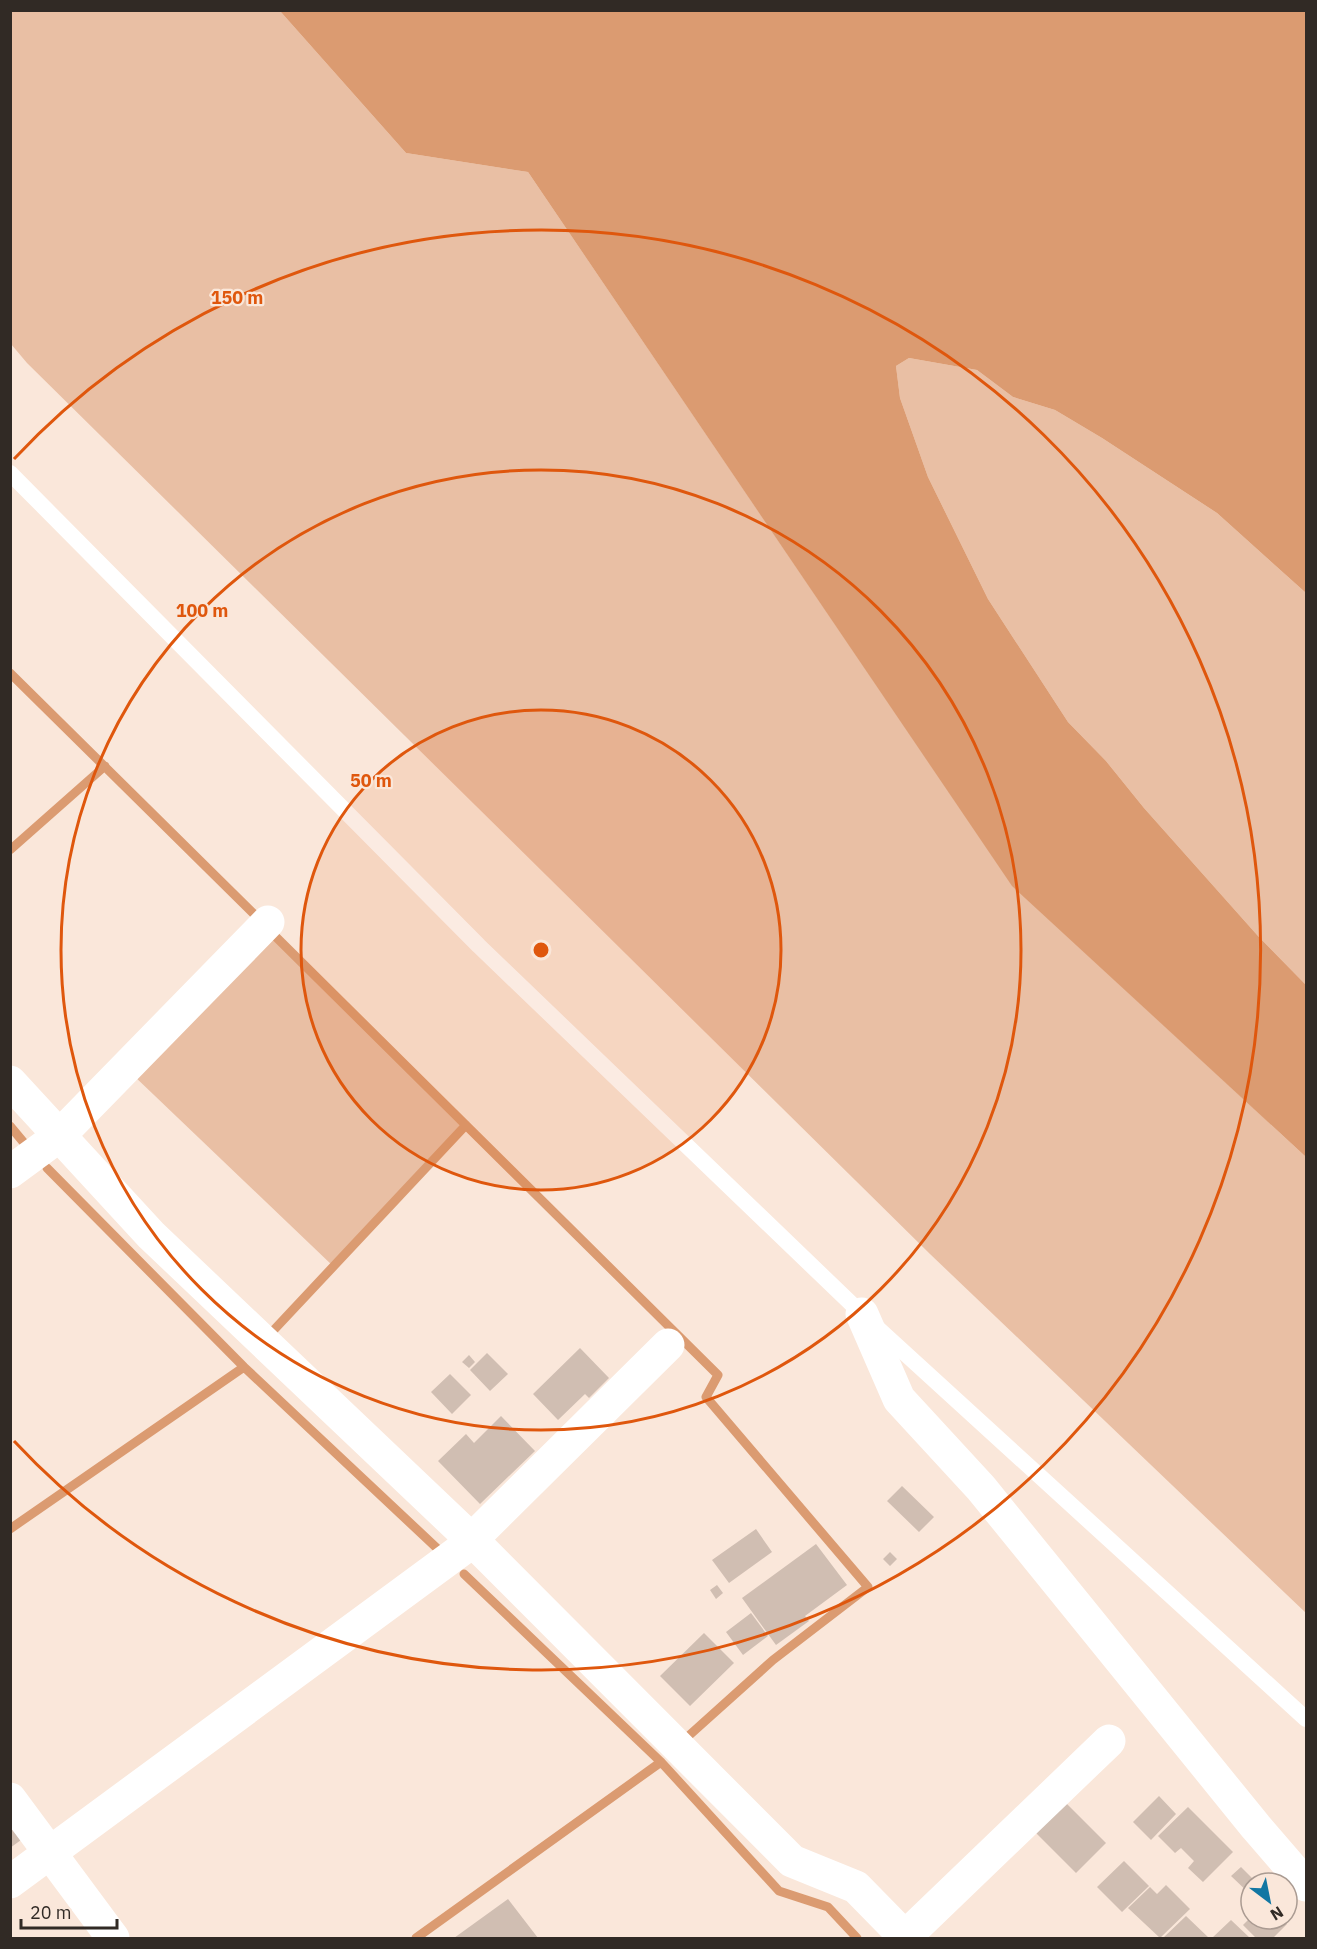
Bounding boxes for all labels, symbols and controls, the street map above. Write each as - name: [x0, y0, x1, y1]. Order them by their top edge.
- text: 150 m: [211, 286, 263, 309]
- text: 100 m: [176, 599, 228, 622]
- text: 50 m: [350, 769, 392, 792]
- centre of rings: [531, 940, 551, 960]
- north arrow: [1239, 1871, 1299, 1931]
- scale bar: [21, 1892, 117, 1930]
- text: 20 m: [30, 1901, 72, 1924]
- text: N: [1267, 1902, 1287, 1925]

